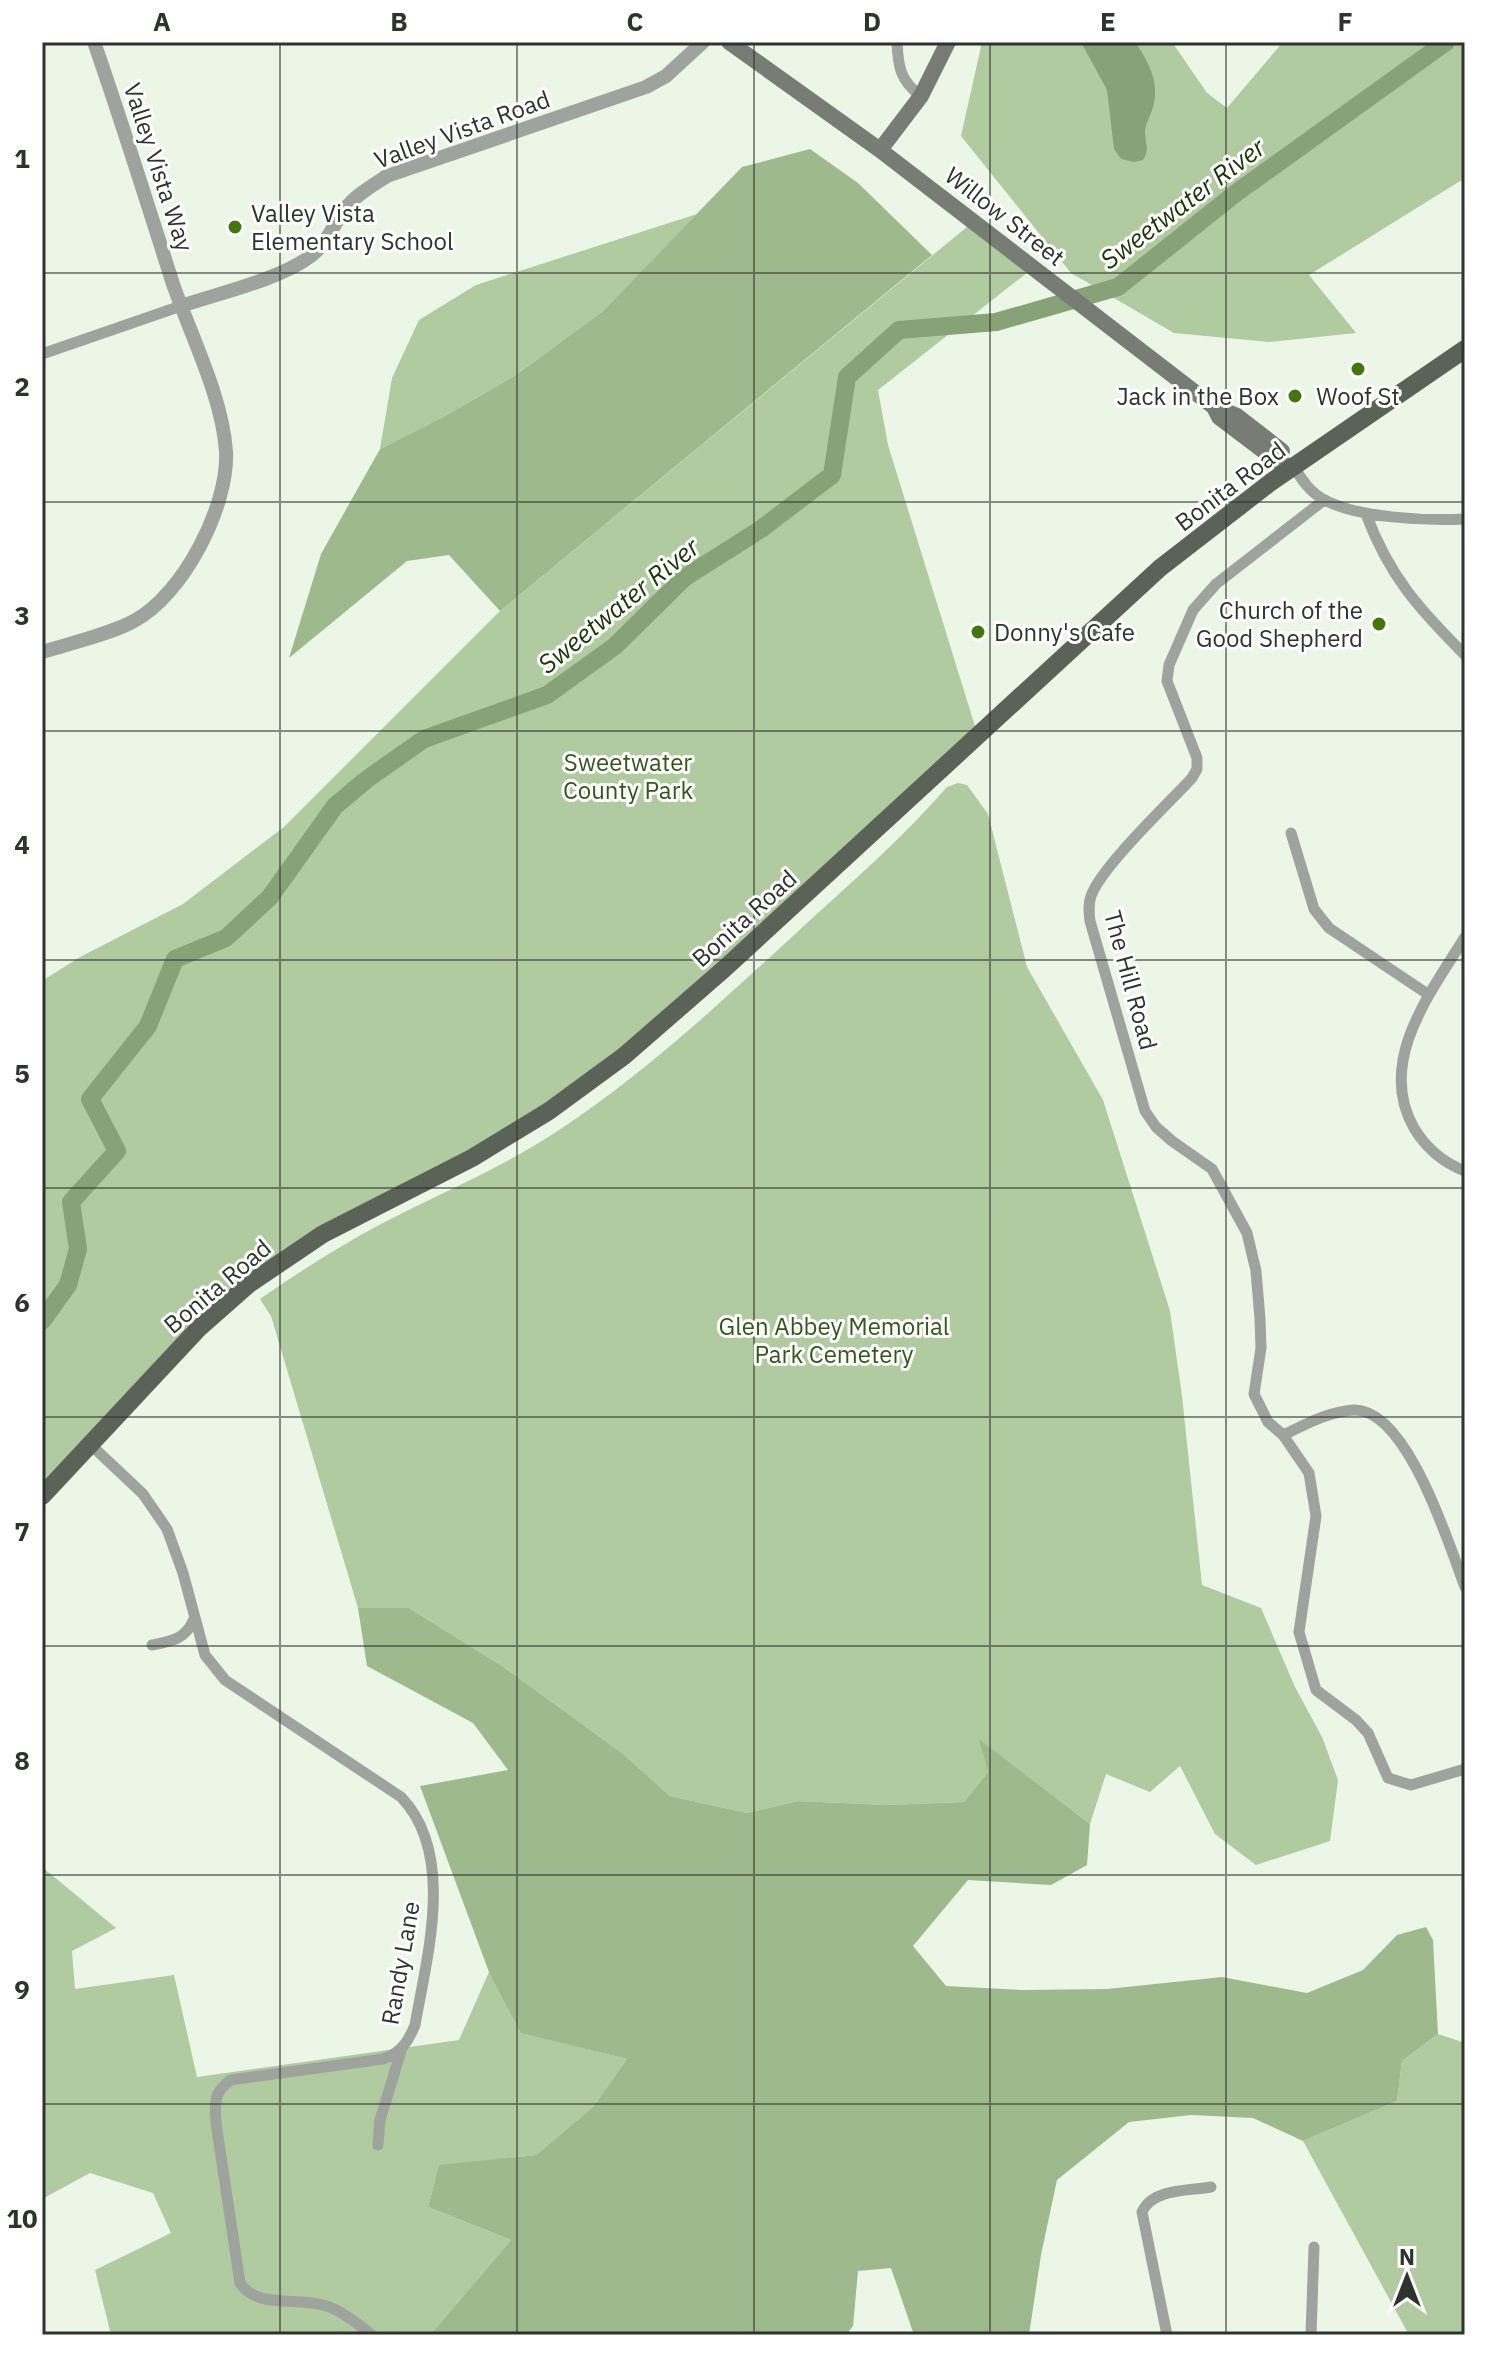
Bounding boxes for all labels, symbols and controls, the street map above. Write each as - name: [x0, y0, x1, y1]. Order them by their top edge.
- text: A: [153, 4, 171, 38]
- text: B: [390, 4, 408, 38]
- text: C: [627, 4, 644, 38]
- text: D: [863, 4, 881, 38]
- text: E: [1100, 4, 1116, 38]
- text: F: [1337, 4, 1353, 38]
- street label: Valley Vista Way: [117, 79, 201, 255]
- street label: Valley Vista Road: [370, 82, 554, 176]
- water label: Sweetwater River: [1093, 129, 1273, 276]
- text: 1: [14, 141, 30, 175]
- street label: Willow Street: [939, 159, 1071, 273]
- place label: Valley Vista Elementary School: [251, 197, 453, 257]
- marker: Valley Vista Elementary School: [226, 218, 244, 236]
- marker: Woof St: [1349, 360, 1367, 378]
- text: 2: [14, 369, 30, 403]
- place label: Jack in the Box: [1116, 380, 1279, 412]
- place label: Woof St: [1316, 380, 1400, 412]
- marker: Jack in the Box: [1286, 387, 1304, 405]
- street label: Bonita Road: [1168, 434, 1292, 538]
- water label: Sweetwater River: [530, 529, 707, 681]
- place label: Church of the Good Shepherd: [1196, 594, 1363, 654]
- text: 3: [14, 598, 30, 632]
- marker: Church of the Good Shepherd: [1370, 615, 1388, 633]
- place label: Donny's Cafe: [994, 616, 1135, 648]
- marker: Donny's Cafe: [969, 623, 987, 641]
- park label: Sweetwater County Park: [563, 746, 693, 806]
- text: 4: [14, 827, 30, 861]
- street label: Bonita Road: [685, 862, 803, 974]
- street label: The Hill Road: [1097, 907, 1165, 1053]
- text: 5: [14, 1056, 30, 1090]
- street label: Bonita Road: [157, 1232, 277, 1340]
- text: 6: [14, 1285, 30, 1319]
- park label: Glen Abbey Memorial Park Cemetery: [719, 1310, 949, 1370]
- text: 7: [14, 1514, 30, 1548]
- text: 8: [14, 1743, 30, 1777]
- street label: Randy Lane: [373, 1899, 427, 2027]
- text: 9: [14, 1972, 30, 2006]
- text: 10: [6, 2201, 38, 2235]
- north arrow: [1367, 2237, 1447, 2317]
- text: N: [1399, 2242, 1415, 2271]

